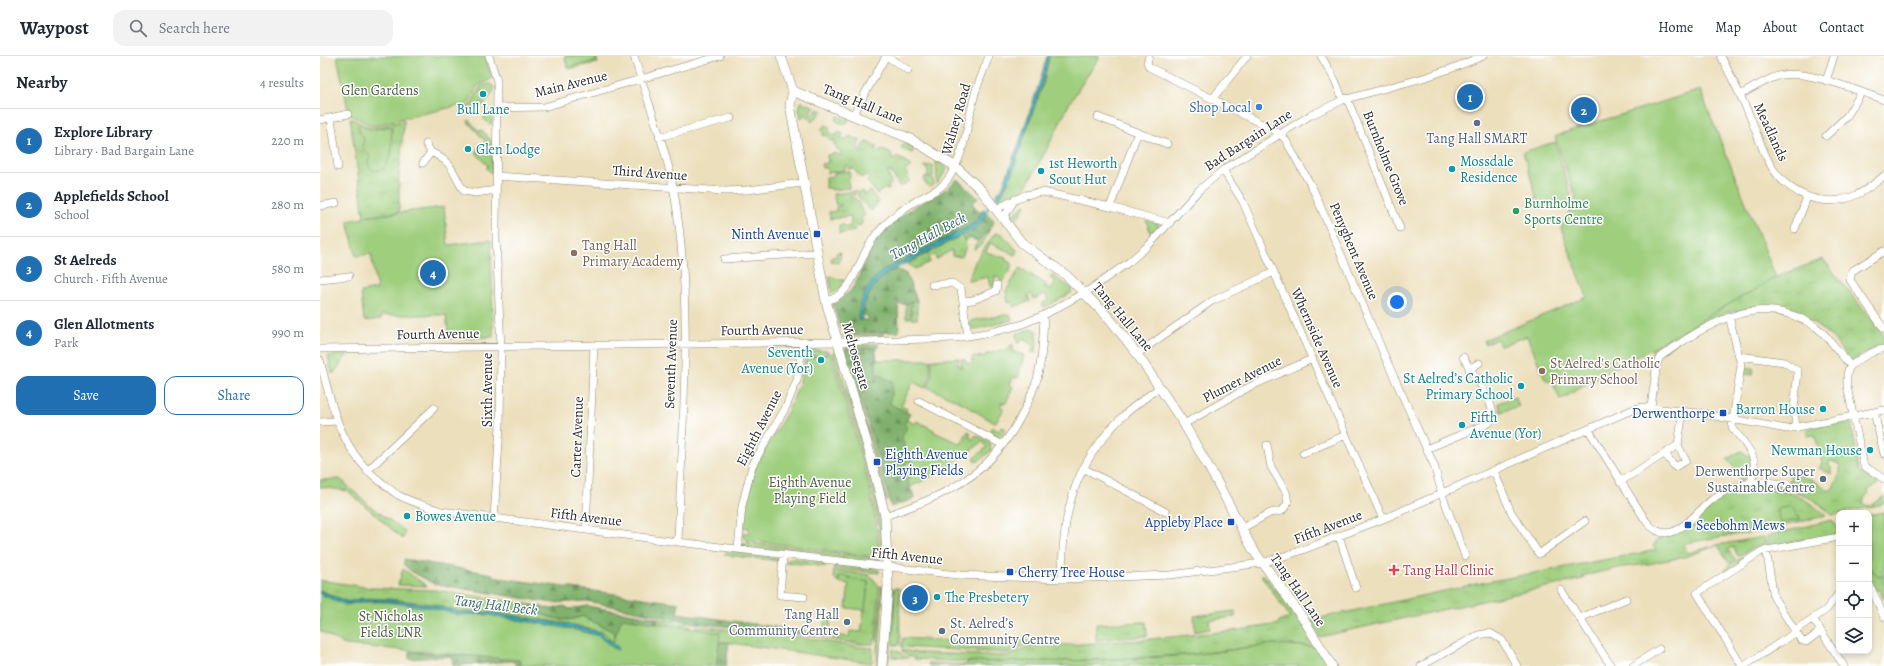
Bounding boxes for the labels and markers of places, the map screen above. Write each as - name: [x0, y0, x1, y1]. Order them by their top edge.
- pin: 1: [1457, 82, 1483, 112]
- marker: Bull Lane: [478, 89, 488, 99]
- pin: 2: [1571, 95, 1597, 125]
- place label: Shop Local: [1189, 98, 1252, 117]
- place label: Bull Lane: [456, 100, 510, 119]
- marker: Shop Local: [1254, 102, 1264, 112]
- marker: Tang Hall SMART: [1472, 118, 1482, 128]
- place label: Tang Hall SMART: [1427, 129, 1528, 148]
- place label: Glen Lodge: [476, 140, 540, 159]
- marker: Glen Lodge: [463, 144, 473, 154]
- place label: Mossdale Residence: [1460, 152, 1517, 187]
- place label: 1st Heworth Scout Hut: [1049, 154, 1118, 189]
- marker: Mossdale Residence: [1447, 164, 1457, 174]
- marker: 1st Heworth Scout Hut: [1036, 166, 1046, 176]
- place label: Burnholme Sports Centre: [1524, 194, 1603, 229]
- marker: Burnholme Sports Centre: [1511, 206, 1521, 216]
- place label: Ninth Avenue: [731, 225, 809, 244]
- marker: Ninth Avenue: [812, 229, 822, 239]
- place label: Tang Hall Primary Academy: [582, 236, 684, 271]
- marker: Tang Hall Primary Academy: [569, 248, 579, 258]
- pin: 4: [420, 258, 446, 288]
- place label: Seventh Avenue (Yor): [741, 343, 814, 378]
- place label: St Aelred's Catholic Primary School: [1550, 354, 1660, 389]
- marker: Seventh Avenue (Yor): [816, 355, 826, 365]
- marker: St Aelred's Catholic Primary School: [1537, 366, 1547, 376]
- place label: St Aelred’s Catholic Primary School: [1403, 369, 1514, 404]
- marker: St Aelred’s Catholic Primary School: [1516, 381, 1526, 391]
- place label: Barron House: [1735, 400, 1815, 419]
- place label: Derwenthorpe: [1632, 404, 1715, 423]
- marker: Barron House: [1818, 404, 1828, 414]
- place label: Fifth Avenue (Yor): [1469, 408, 1542, 443]
- marker: Derwenthorpe: [1718, 408, 1728, 418]
- marker: Fifth Avenue (Yor): [1457, 420, 1467, 430]
- place label: Newman House: [1771, 441, 1862, 460]
- place label: Eighth Avenue Playing Fields: [885, 445, 968, 480]
- marker: Newman House: [1865, 445, 1875, 455]
- marker: Eighth Avenue Playing Fields: [872, 457, 882, 467]
- place label: Derwenthorpe Super Sustainable Centre: [1695, 462, 1816, 497]
- marker: Derwenthorpe Super Sustainable Centre: [1818, 474, 1828, 484]
- place label: Bowes Avenue: [415, 507, 496, 526]
- marker: Bowes Avenue: [402, 511, 412, 521]
- place label: Appleby Place: [1144, 513, 1223, 532]
- place label: Seebohm Mews: [1696, 516, 1785, 535]
- marker: Appleby Place: [1226, 517, 1236, 527]
- marker: Seebohm Mews: [1683, 520, 1693, 530]
- place label: Tang Hall Clinic: [1403, 561, 1494, 580]
- place label: Cherry Tree House: [1018, 563, 1125, 582]
- marker: Tang Hall Clinic: [1388, 564, 1400, 576]
- marker: Cherry Tree House: [1005, 567, 1015, 577]
- pin: 3: [902, 583, 928, 613]
- place label: The Presbetery: [945, 588, 1029, 607]
- marker: The Presbetery: [932, 592, 942, 602]
- place label: Tang Hall Community Centre: [729, 605, 840, 640]
- place label: St. Aelred’s Community Centre: [950, 614, 1060, 649]
- marker: Tang Hall Community Centre: [842, 617, 852, 627]
- marker: St. Aelred’s Community Centre: [937, 626, 947, 636]

